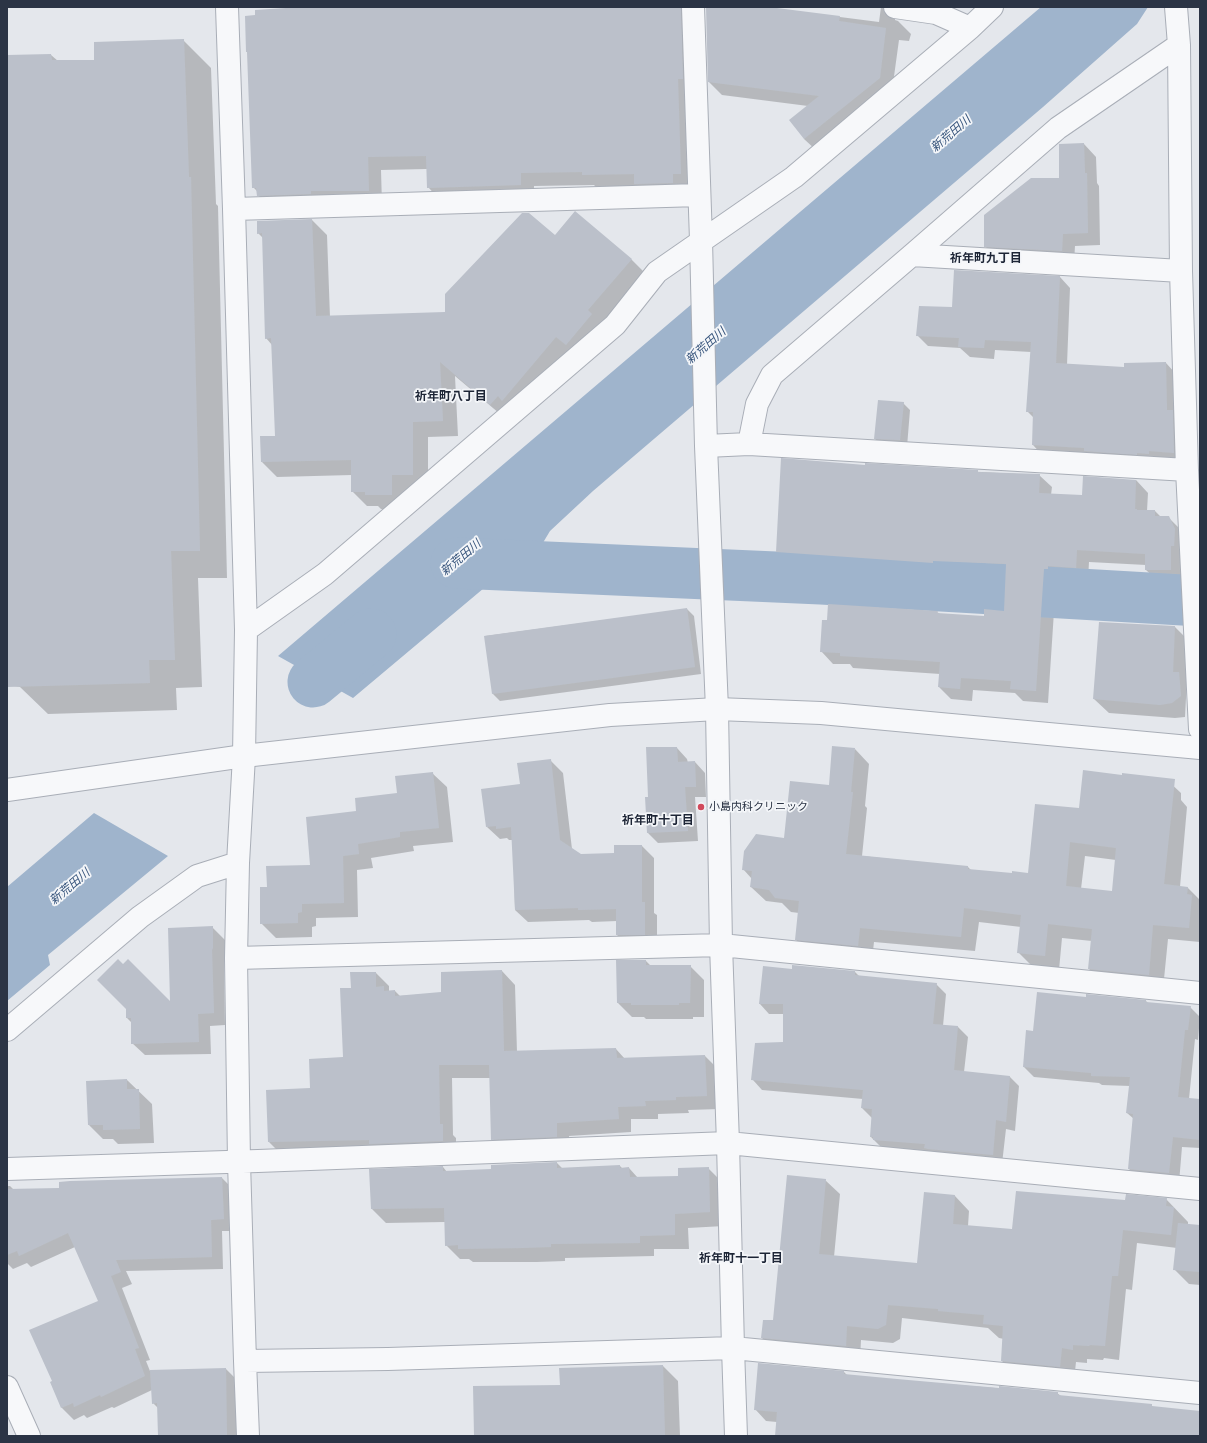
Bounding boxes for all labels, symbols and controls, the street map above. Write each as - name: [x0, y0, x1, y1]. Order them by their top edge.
- water label: 新荒田川: [928, 113, 974, 155]
- district label: 祈年町九丁目: [950, 252, 1022, 266]
- water label: 新荒田川: [683, 325, 729, 367]
- district label: 祈年町八丁目: [415, 390, 487, 404]
- water label: 新荒田川: [438, 537, 484, 579]
- place label: 小島内科クリニック: [709, 800, 808, 814]
- marker: 小島内科クリニック: [696, 802, 706, 812]
- district label: 祈年町十丁目: [622, 814, 694, 828]
- water label: 新荒田川: [47, 866, 93, 908]
- district label: 祈年町十一丁目: [699, 1252, 783, 1266]

